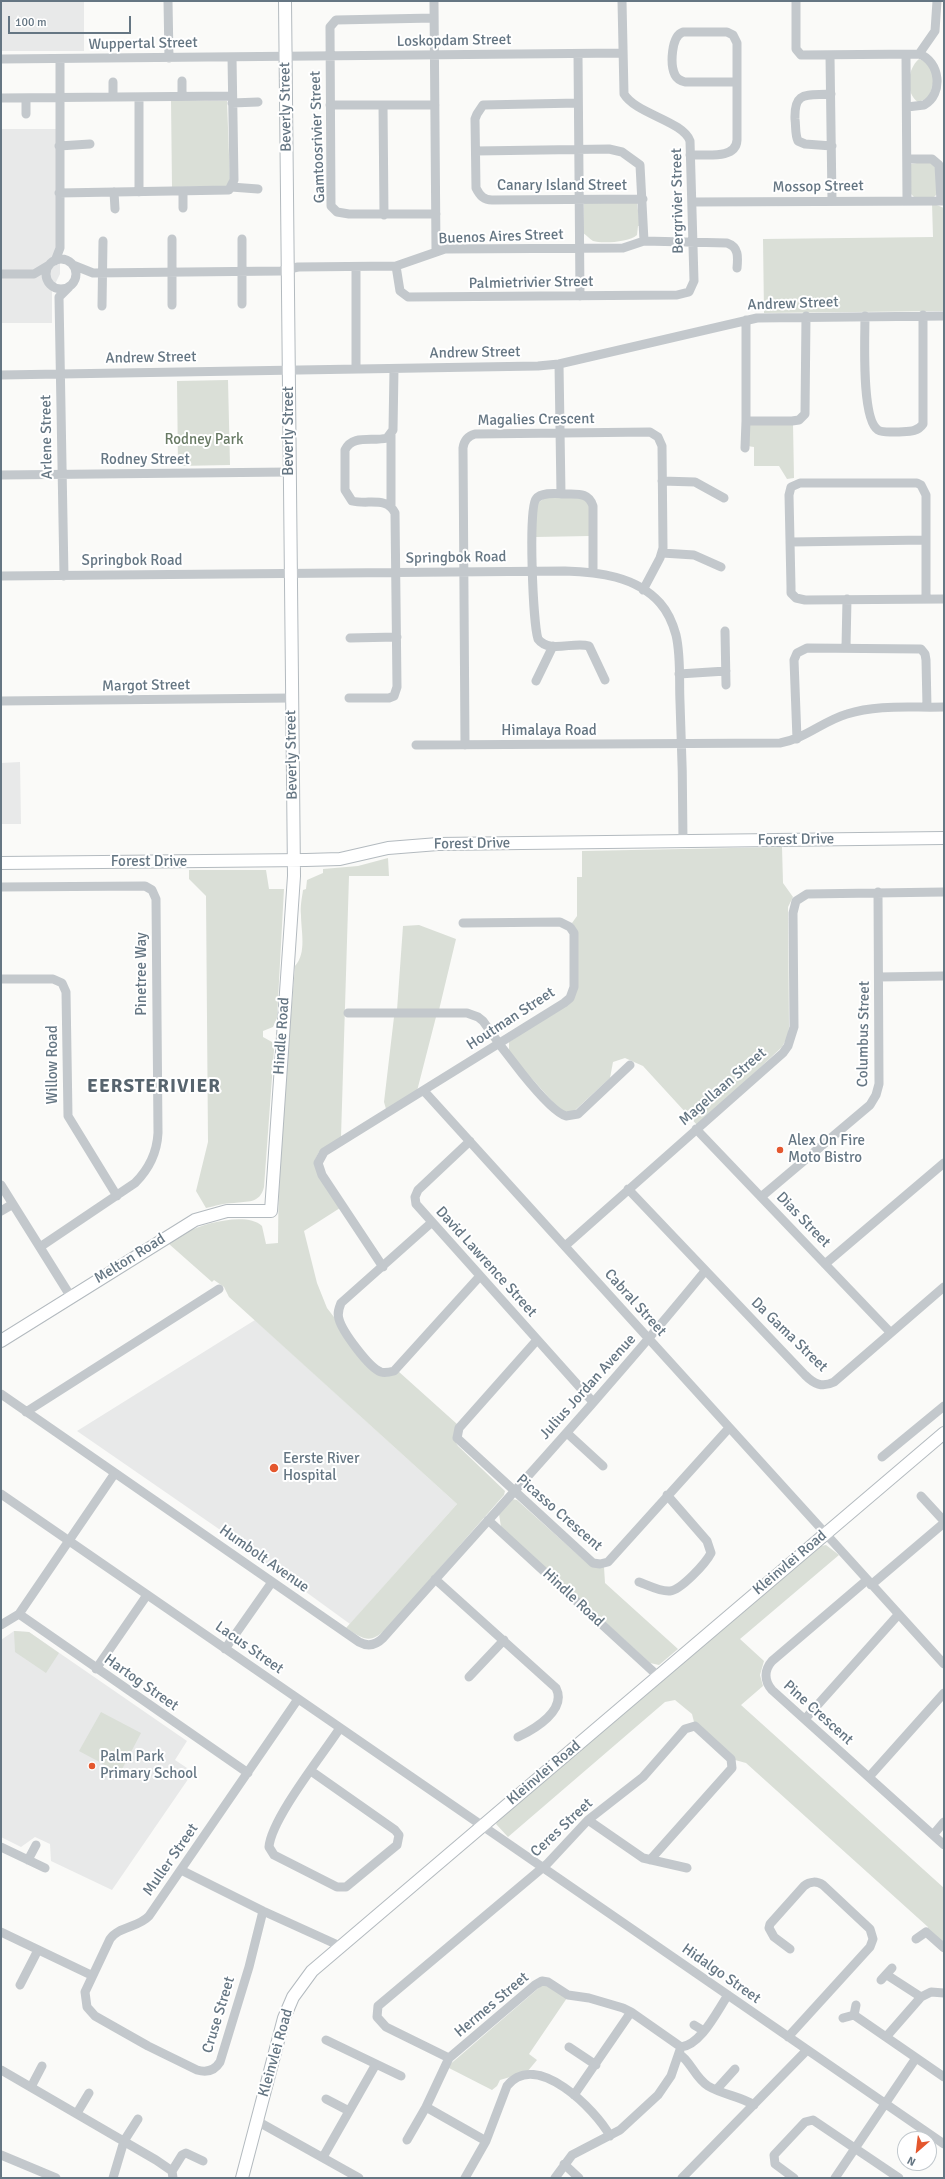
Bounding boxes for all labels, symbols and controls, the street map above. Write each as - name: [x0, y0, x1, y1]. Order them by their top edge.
- scale bar: [10, 8, 133, 34]
- text: 100 m: [15, 15, 47, 30]
- street label: Loskopdam Street: [397, 31, 511, 51]
- street label: Wuppertal Street: [88, 34, 198, 54]
- street label: Beverly Street: [276, 62, 296, 152]
- street label: Gamtoosrivier Street: [307, 71, 329, 203]
- street label: Bergrivier Street: [668, 148, 688, 254]
- street label: Canary Island Street: [497, 177, 627, 195]
- street label: Mossop Street: [772, 177, 864, 197]
- street label: Buenos Aires Street: [438, 226, 564, 248]
- street label: Palmietrivier Street: [468, 273, 594, 293]
- street label: Andrew Street: [747, 293, 839, 315]
- street label: Andrew Street: [429, 343, 521, 363]
- street label: Andrew Street: [105, 348, 197, 368]
- street label: Beverly Street: [280, 386, 298, 476]
- street label: Arlene Street: [37, 395, 57, 479]
- street label: Magalies Crescent: [477, 410, 595, 430]
- park label: Rodney Park: [164, 431, 244, 449]
- street label: Rodney Street: [100, 451, 190, 469]
- street label: Springbok Road: [405, 548, 507, 568]
- street label: Springbok Road: [82, 552, 182, 570]
- street label: Margot Street: [102, 676, 190, 696]
- street label: Beverly Street: [282, 710, 302, 800]
- street label: Himalaya Road: [501, 722, 597, 740]
- street label: Forest Drive: [758, 830, 834, 850]
- street label: Forest Drive: [434, 834, 510, 854]
- street label: Forest Drive: [111, 853, 187, 871]
- street label: Pinetree Way: [133, 932, 151, 1016]
- street label: Columbus Street: [854, 981, 874, 1087]
- street label: Houtman Street: [464, 984, 558, 1054]
- street label: Hindle Road: [270, 997, 294, 1075]
- street label: Willow Road: [44, 1025, 62, 1105]
- street label: Magellaan Street: [676, 1044, 770, 1130]
- district label: EERSTERIVIER: [87, 1076, 221, 1098]
- place label: Alex On Fire Moto Bistro: [788, 1132, 865, 1167]
- marker: Alex On Fire Moto Bistro: [775, 1145, 785, 1155]
- street label: Dias Street: [772, 1188, 834, 1252]
- street label: David Lawrence Street: [432, 1203, 540, 1321]
- street label: Melton Road: [91, 1230, 169, 1288]
- street label: Cabral Street: [600, 1266, 670, 1340]
- street label: Da Gama Street: [747, 1294, 831, 1376]
- street label: Julius Jordan Avenue: [536, 1331, 640, 1443]
- place label: Eerste River Hospital: [283, 1450, 359, 1485]
- marker: Eerste River Hospital: [268, 1462, 280, 1474]
- street label: Picasso Crescent: [512, 1471, 606, 1555]
- street label: Humbolt Avenue: [216, 1521, 312, 1597]
- street label: Kleinvlei Road: [749, 1527, 831, 1599]
- street label: Hindle Road: [539, 1565, 607, 1631]
- street label: Lacus Street: [211, 1618, 287, 1678]
- street label: Hartog Street: [100, 1651, 182, 1715]
- street label: Pine Crescent: [779, 1677, 857, 1749]
- street label: Kleinvlei Road: [503, 1737, 585, 1809]
- place label: Palm Park Primary School: [100, 1748, 197, 1783]
- marker: Palm Park Primary School: [87, 1761, 97, 1771]
- street label: Ceres Street: [527, 1795, 597, 1861]
- street label: Muller Street: [139, 1820, 203, 1900]
- street label: Hidalgo Street: [678, 1940, 764, 2008]
- street label: Hermes Street: [451, 1969, 533, 2041]
- street label: Cruse Street: [199, 1974, 239, 2056]
- street label: Kleinvlei Road: [255, 2007, 297, 2099]
- north arrow: [897, 2131, 937, 2171]
- text: N: [905, 2154, 918, 2169]

